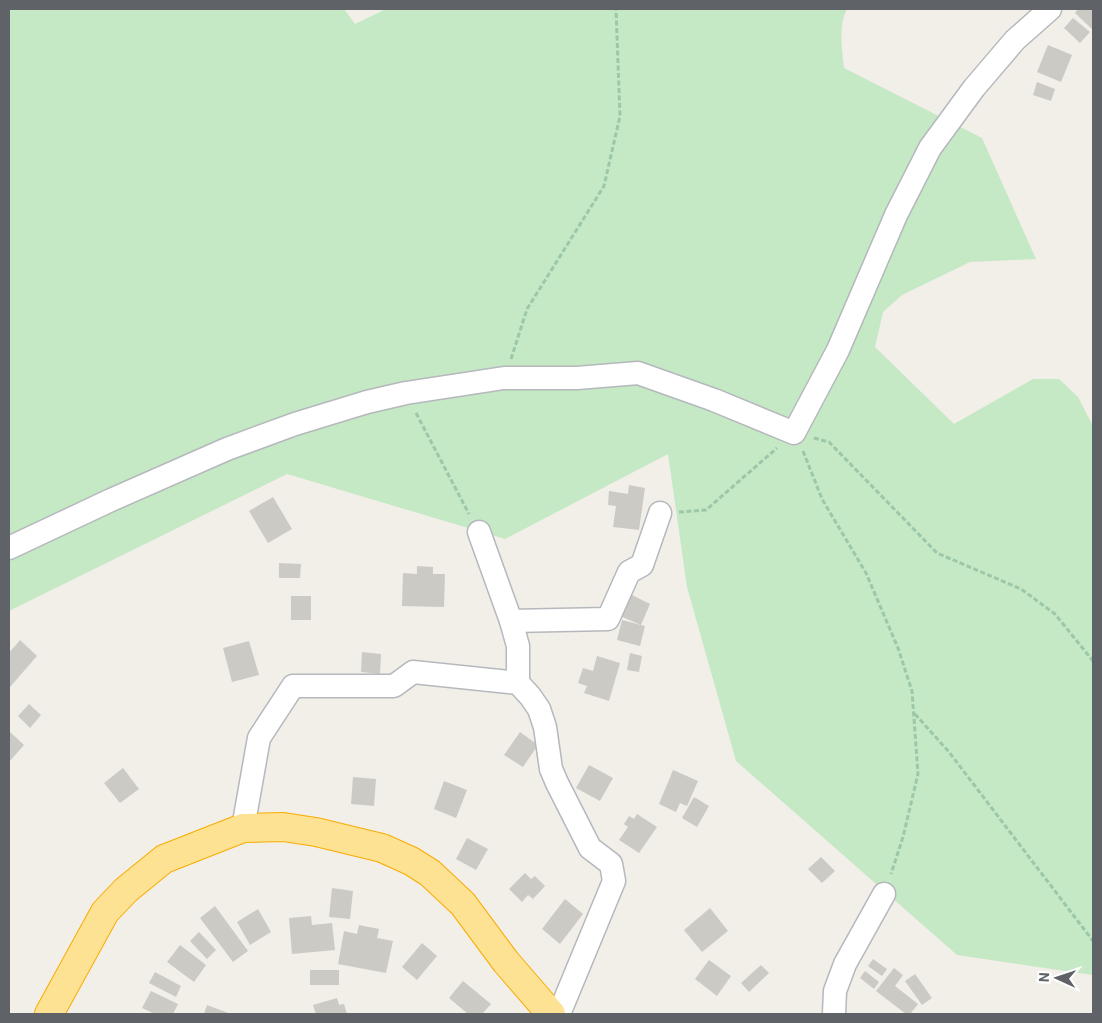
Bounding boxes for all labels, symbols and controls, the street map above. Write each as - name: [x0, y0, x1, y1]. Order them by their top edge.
- north arrow: [1032, 953, 1082, 1003]
- text: N: [1036, 972, 1052, 983]

